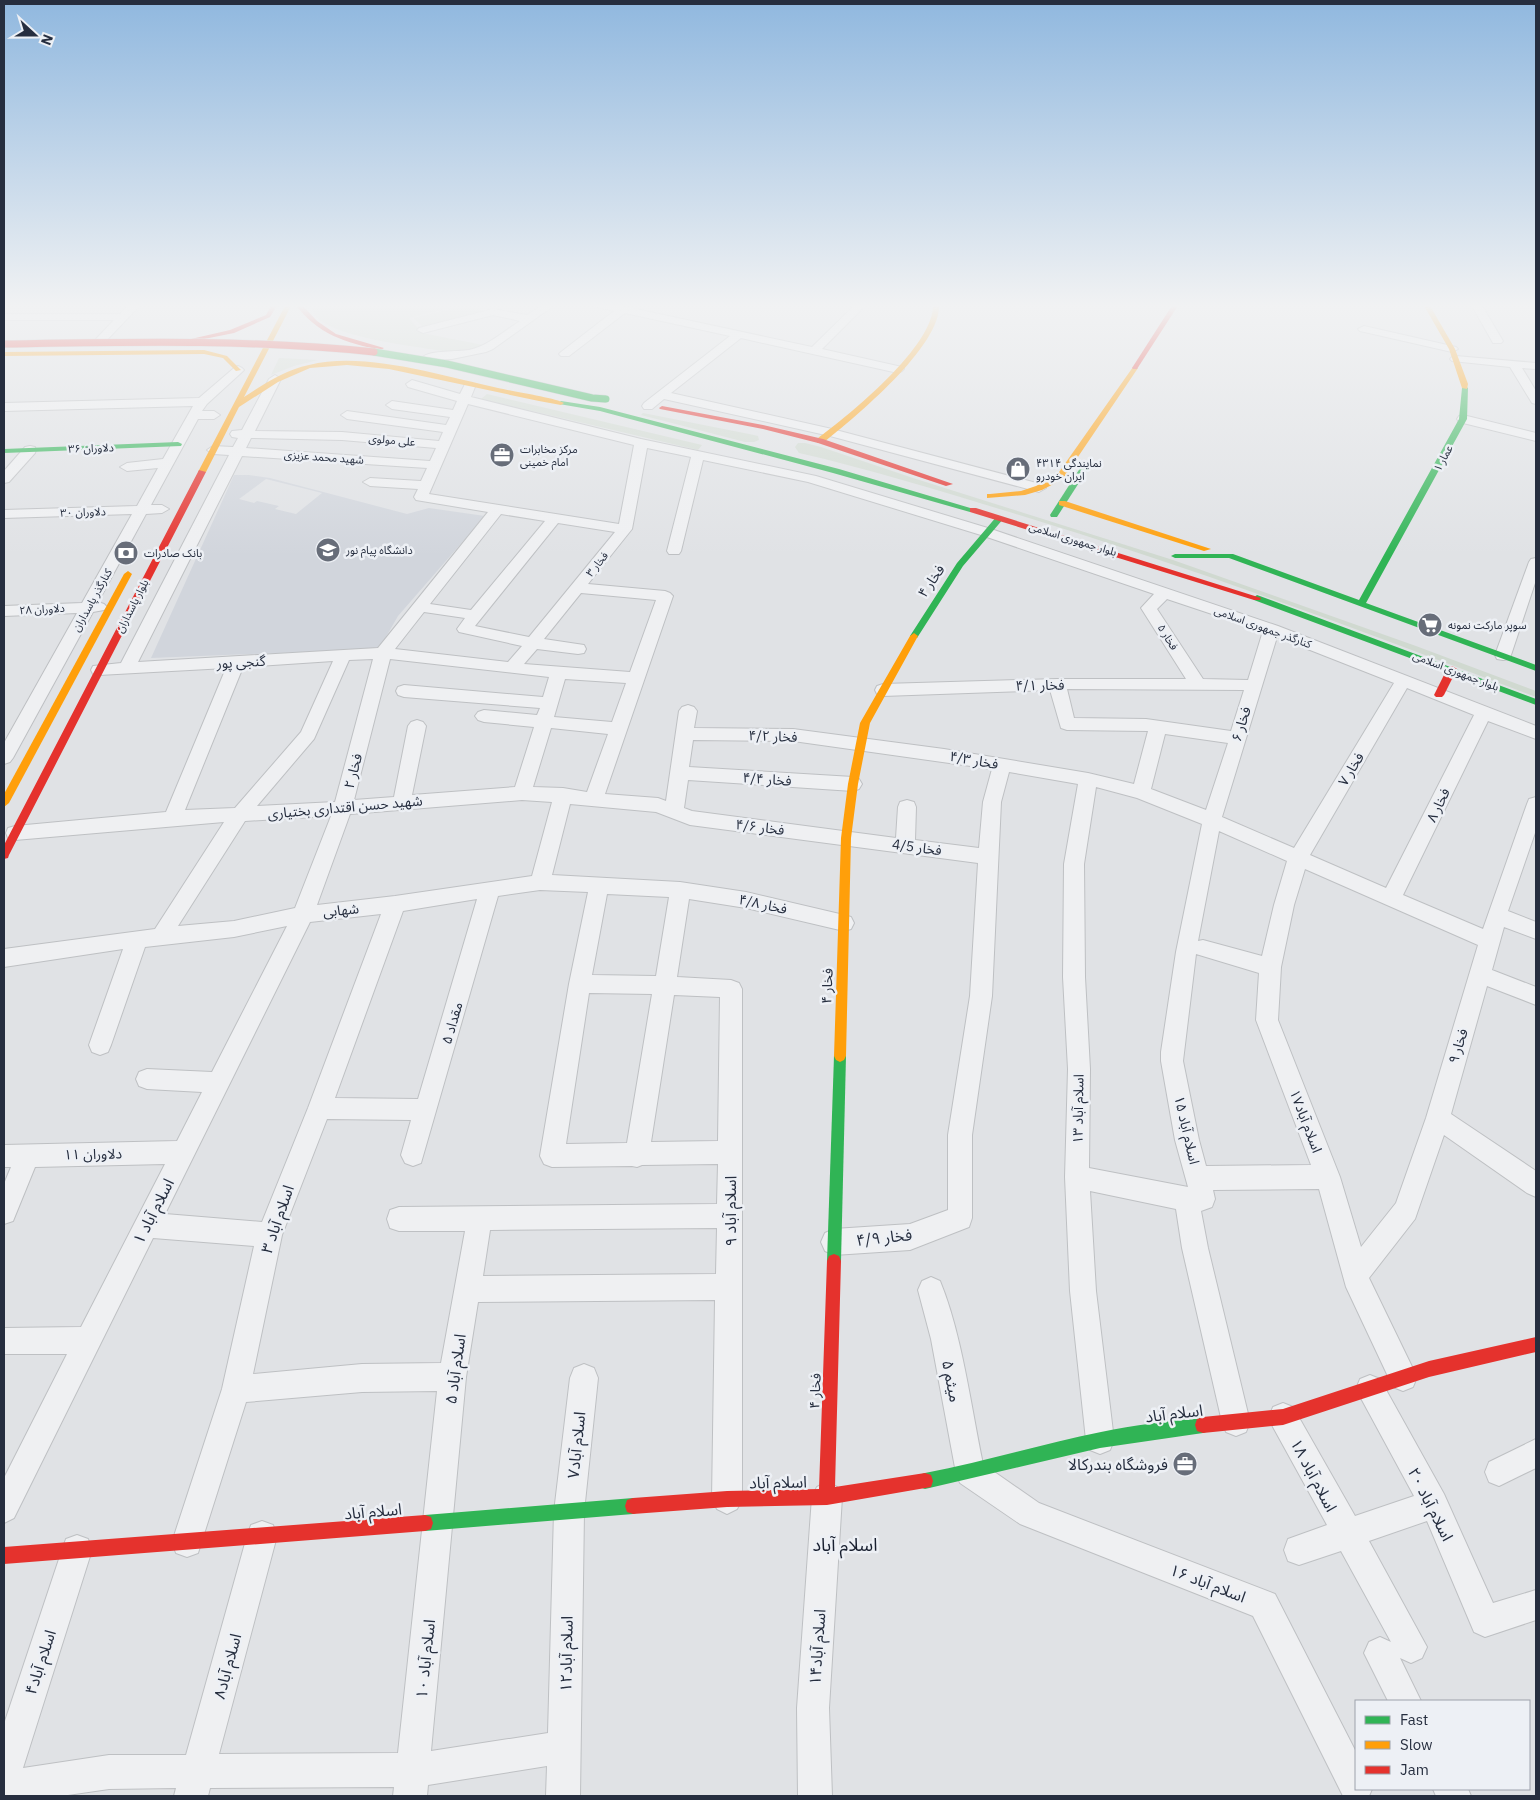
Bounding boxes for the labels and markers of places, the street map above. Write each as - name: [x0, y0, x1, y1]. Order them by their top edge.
- office icon: مرکز مخابرات امام خمینی: [489, 442, 515, 468]
- place label: مرکز مخابرات امام خمینی: [520, 442, 578, 470]
- shop icon: نمایندگی ۴۳۱۴ ایران خودرو: [1005, 456, 1031, 482]
- place label: نمایندگی ۴۳۱۴ ایران خودرو: [1036, 456, 1102, 483]
- school or university icon: دانشگاه پیام نور: [315, 537, 341, 563]
- bank icon: بانک صادرات: [113, 540, 139, 566]
- place label: دانشگاه پیام نور: [345, 543, 413, 558]
- place label: بانک صادرات: [144, 546, 202, 560]
- supermarket icon: سوپر مارکت نمونه: [1417, 612, 1443, 638]
- place label: سوپر مارکت نمونه: [1448, 618, 1527, 633]
- office icon: فروشگاه بندرکالا: [1172, 1451, 1198, 1477]
- place label: فروشگاه بندرکالا: [1068, 1454, 1168, 1474]

